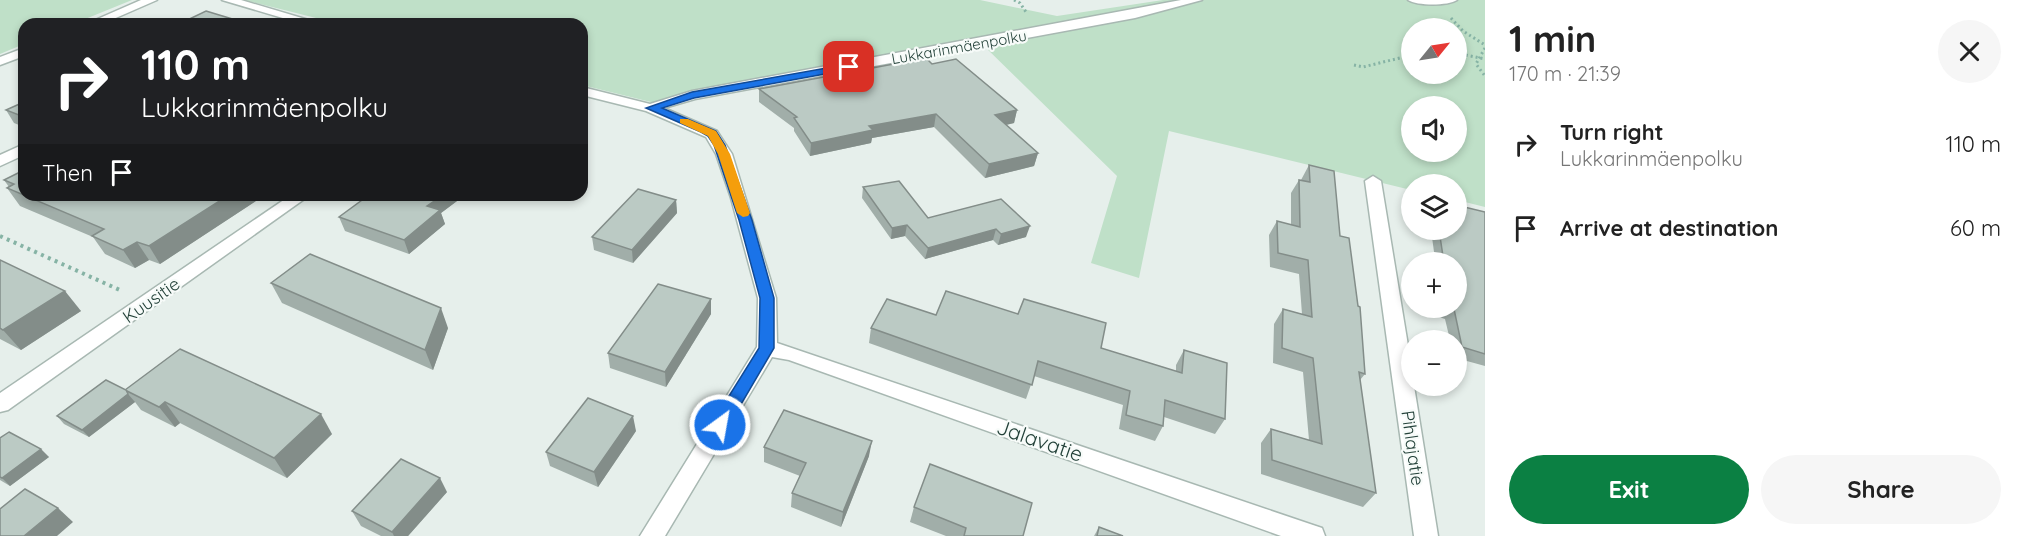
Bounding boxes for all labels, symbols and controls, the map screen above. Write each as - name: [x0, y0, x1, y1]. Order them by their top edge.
- text: 1 min: [1509, 16, 1596, 61]
- north arrow: [1401, 18, 1467, 84]
- map controls: [1401, 18, 1467, 396]
- button: close: [1938, 20, 2001, 83]
- street label: Lukkarinmäenpolku: [890, 26, 1028, 68]
- text: 110 m: [141, 38, 250, 91]
- pin: [823, 41, 874, 92]
- icon: right: [42, 42, 120, 120]
- icon: arrive: [832, 50, 865, 83]
- text: 170 m · 21:39: [1509, 61, 1621, 86]
- text: Lukkarinmäenpolku: [141, 90, 388, 124]
- button: sound: [1401, 96, 1467, 162]
- text: Turn right: [1560, 118, 1664, 146]
- icon: right: [1509, 128, 1542, 161]
- text: 110 m: [1946, 130, 2001, 158]
- text: Lukkarinmäenpolku: [1560, 146, 1743, 171]
- icon: arrive: [105, 156, 138, 189]
- text: Then: [42, 159, 93, 187]
- button: layers: [1401, 174, 1467, 240]
- icon: arrive: [1509, 212, 1542, 245]
- text: Arrive at destination: [1560, 214, 1778, 242]
- text: 60 m: [1950, 214, 2001, 242]
- button: +: [1401, 252, 1467, 318]
- street label: Kuusitie: [118, 272, 184, 328]
- button: −: [1401, 330, 1467, 396]
- position arrow: [688, 393, 752, 457]
- street label: Pihlajatie: [1396, 409, 1430, 487]
- street label: Jalavatie: [994, 413, 1086, 467]
- button: Exit: [1509, 455, 1749, 524]
- button: Share: [1761, 455, 2001, 524]

